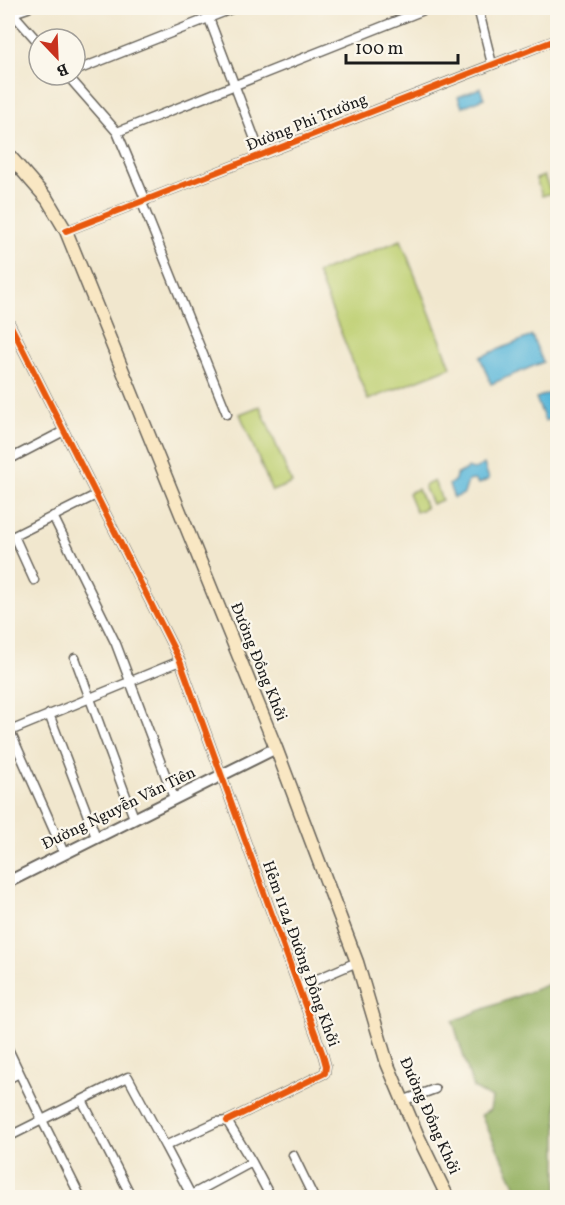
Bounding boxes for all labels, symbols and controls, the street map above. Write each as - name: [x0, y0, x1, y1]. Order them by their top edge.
- north arrow: [27, 27, 87, 87]
- scale bar: [346, 27, 458, 65]
- text: 100 m: [355, 37, 404, 62]
- text: B: [53, 57, 71, 81]
- street label: Đường Phi Trường: [243, 89, 371, 157]
- street label: Đường Đồng Khởi: [224, 599, 292, 725]
- street label: Đường Nguyễn Văn Tiên: [38, 762, 200, 856]
- street label: Hẻm 1124 Đường Đồng Khởi: [256, 858, 344, 1050]
- street label: Đường Đồng Khởi: [393, 1054, 465, 1178]

